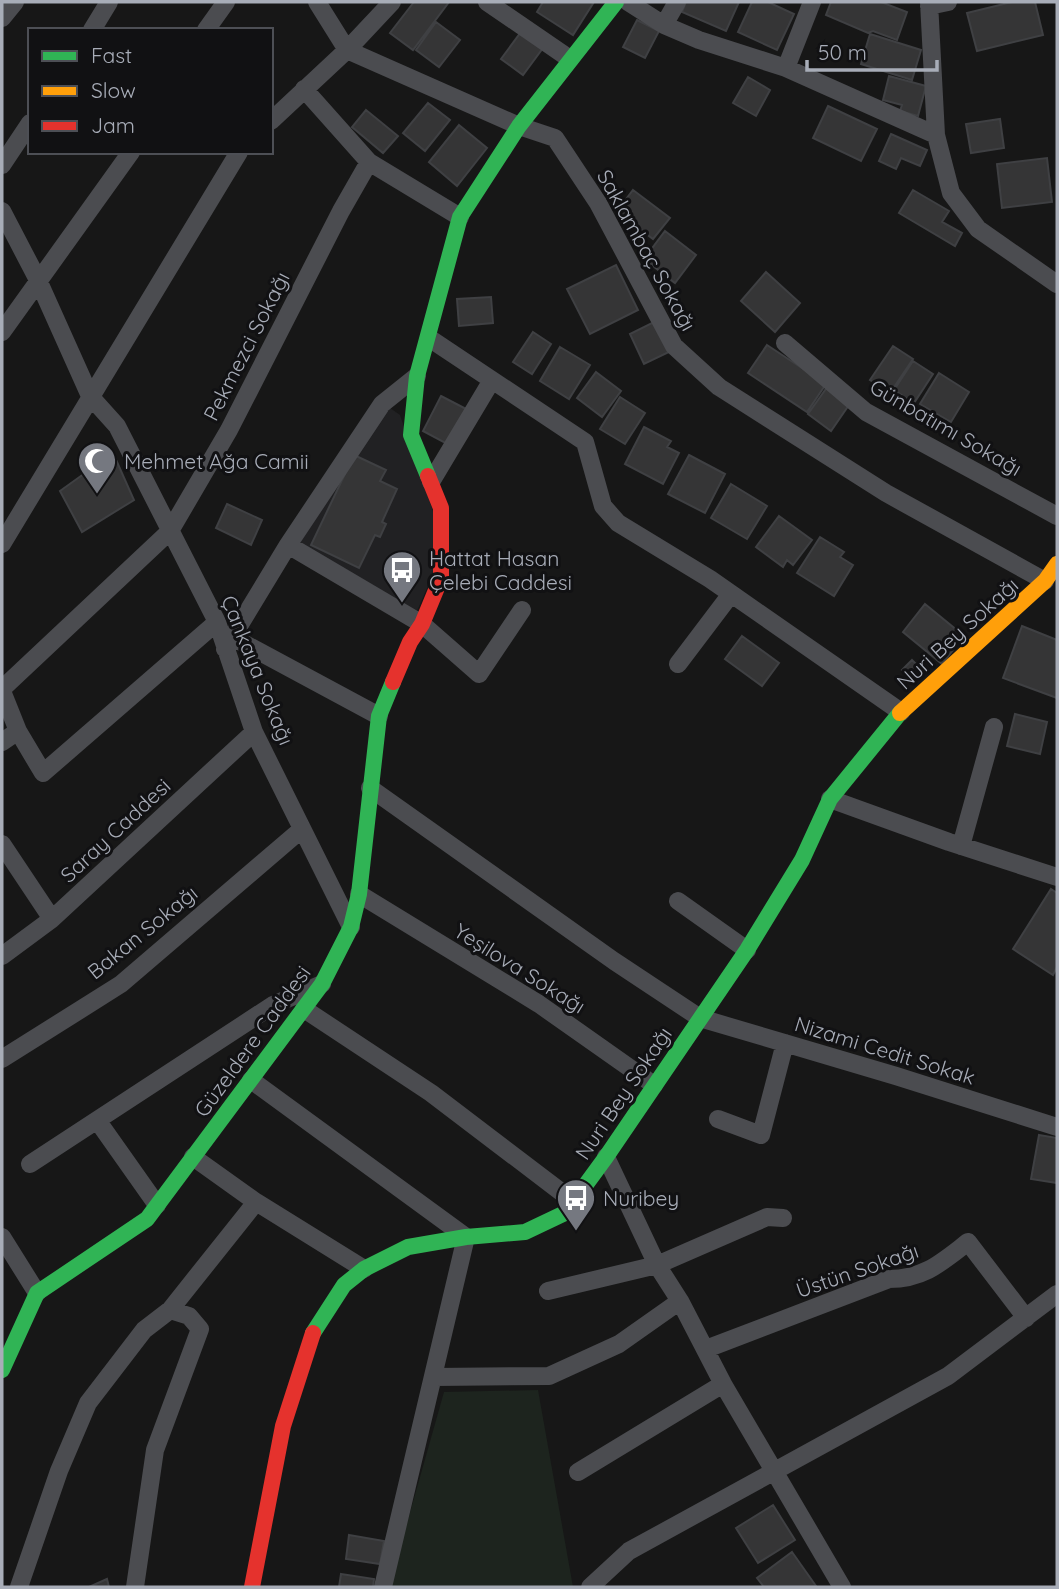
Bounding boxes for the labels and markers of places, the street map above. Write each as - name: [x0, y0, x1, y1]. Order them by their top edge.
- mosque icon: Mehmet Ağa Camii: [76, 440, 118, 495]
- place label: Mehmet Ağa Camii: [124, 448, 309, 474]
- place label: Hattat Hasan Çelebi Caddesi: [429, 545, 572, 595]
- bus stop icon: Hattat Hasan Çelebi Caddesi: [381, 549, 423, 604]
- bus stop icon: Nuribey: [555, 1177, 597, 1232]
- place label: Nuribey: [603, 1185, 679, 1211]

